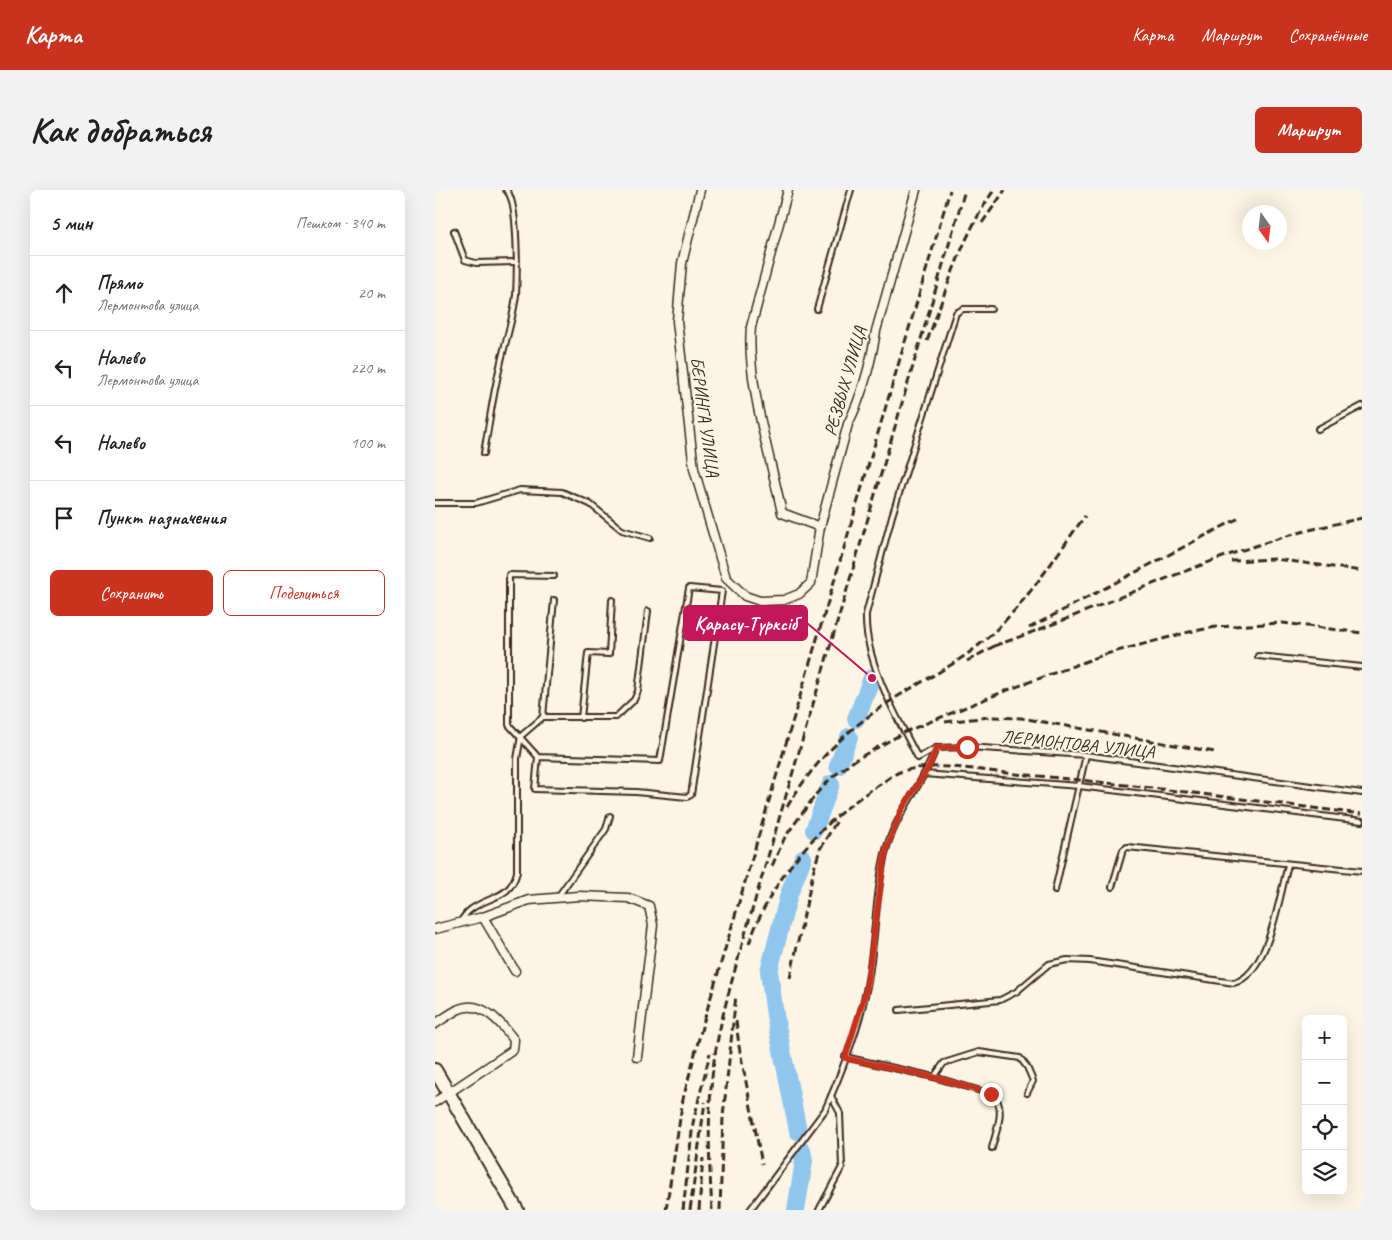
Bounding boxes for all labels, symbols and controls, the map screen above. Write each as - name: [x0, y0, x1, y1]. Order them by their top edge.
- text: Карта: [25, 20, 82, 50]
- text: Карта: [1132, 24, 1173, 46]
- text: Маршрут: [1201, 24, 1261, 46]
- text: Сохранённые: [1289, 24, 1367, 46]
- button: Маршрут: [1255, 107, 1362, 153]
- text: Как добраться: [30, 108, 211, 153]
- north arrow: [1242, 205, 1287, 250]
- text: 5 мин: [50, 210, 92, 236]
- text: Пешком · 340 m: [296, 213, 385, 233]
- text: Прямо: [97, 271, 142, 295]
- icon: ahead: [50, 279, 78, 307]
- text: 20 m: [358, 283, 385, 303]
- text: Лермонтова улица: [97, 295, 198, 315]
- street label: РЕЗВЫХ УЛИЦА: [819, 323, 871, 438]
- text: Налево: [97, 346, 145, 370]
- icon: left: [50, 354, 78, 382]
- street label: БЕРИНГА УЛИЦА: [686, 356, 724, 479]
- text: 220 m: [351, 358, 385, 378]
- text: Лермонтова улица: [97, 370, 198, 390]
- icon: left: [50, 429, 78, 457]
- text: Налево: [97, 431, 145, 455]
- text: 100 m: [351, 433, 385, 453]
- icon: arrive: [50, 504, 78, 532]
- text: Пункт назначения: [97, 506, 226, 530]
- button: Сохранить: [50, 570, 213, 616]
- button: Поделиться: [223, 570, 385, 616]
- callout: Қарасу-Түрксіб: [684, 606, 807, 640]
- text: Қарасу-Түрксіб: [694, 612, 803, 636]
- street label: ЛЕРМОНТОВА УЛИЦА: [1001, 725, 1156, 763]
- route start: [956, 736, 979, 759]
- map controls: [1302, 1015, 1347, 1195]
- button: +: [1302, 1015, 1347, 1060]
- button: −: [1302, 1060, 1347, 1105]
- route end: [980, 1083, 1003, 1106]
- button: locate: [1302, 1105, 1347, 1150]
- button: layers: [1302, 1150, 1347, 1195]

